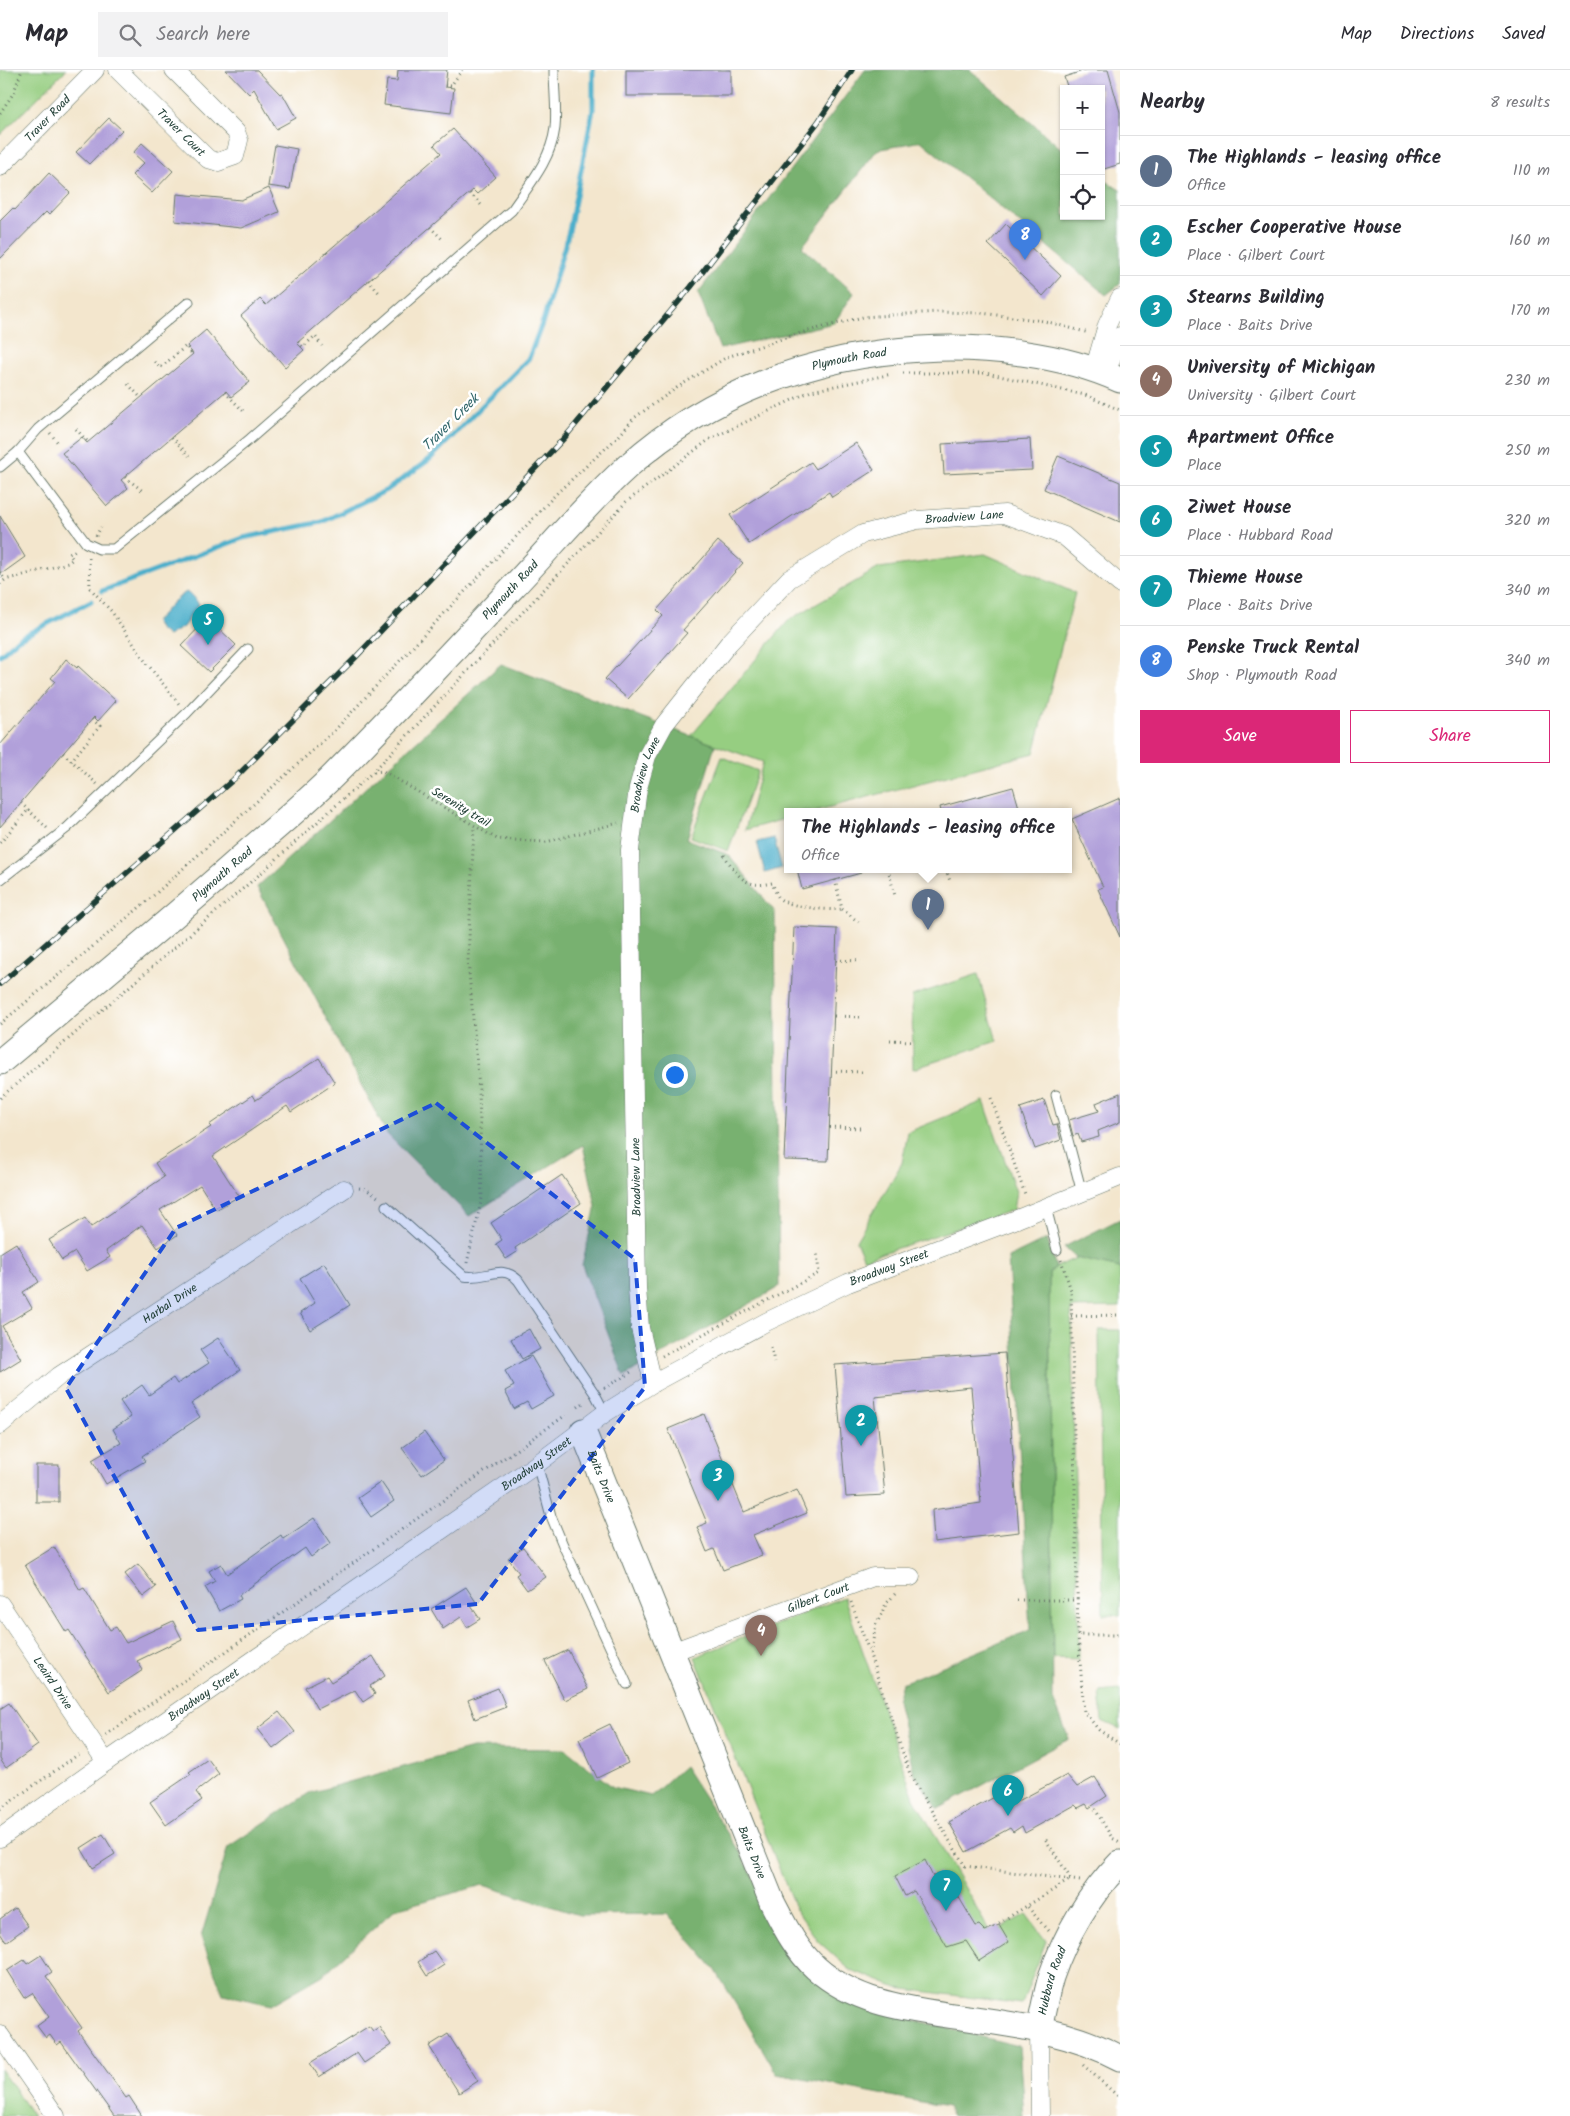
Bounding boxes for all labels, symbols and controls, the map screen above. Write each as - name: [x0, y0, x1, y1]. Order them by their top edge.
- search box: [98, 12, 448, 57]
- text: Map: [25, 15, 68, 54]
- text: Search here: [156, 20, 250, 50]
- text: Map: [1340, 20, 1372, 49]
- text: Directions: [1400, 20, 1474, 49]
- text: Saved: [1502, 20, 1545, 49]
- icon: search: [116, 21, 144, 49]
- map controls: [1060, 85, 1105, 220]
- button: +: [1060, 85, 1105, 130]
- text: Nearby: [1140, 86, 1205, 119]
- street label: Traver Road: [20, 90, 76, 147]
- text: 8 results: [1490, 90, 1550, 115]
- street label: Traver Court: [152, 104, 210, 162]
- button: −: [1060, 130, 1105, 175]
- text: The Highlands - leasing office: [1187, 143, 1441, 173]
- text: 1: [1154, 158, 1158, 183]
- text: 110 m: [1513, 158, 1550, 183]
- text: Office: [1187, 173, 1226, 198]
- button: locate: [1060, 175, 1105, 220]
- text: Escher Cooperative House: [1187, 213, 1401, 243]
- pin: 8: [1009, 219, 1041, 260]
- text: 2: [1151, 228, 1161, 253]
- text: 160 m: [1509, 228, 1550, 253]
- text: Place · Gilbert Court: [1187, 243, 1325, 268]
- text: Stearns Building: [1187, 283, 1325, 313]
- text: 3: [1152, 298, 1160, 323]
- text: 170 m: [1510, 298, 1550, 323]
- text: Place · Baits Drive: [1187, 313, 1312, 338]
- street label: Plymouth Road: [810, 343, 889, 376]
- text: University of Michigan: [1187, 353, 1375, 383]
- text: 4: [1152, 368, 1160, 393]
- text: 230 m: [1504, 368, 1550, 393]
- text: University · Gilbert Court: [1187, 383, 1356, 408]
- water label: Traver Creek: [417, 387, 486, 456]
- text: Apartment Office: [1187, 423, 1334, 453]
- text: 5: [1152, 438, 1160, 463]
- text: 250 m: [1505, 438, 1550, 463]
- text: Place: [1187, 453, 1221, 478]
- text: Ziwet House: [1187, 493, 1291, 523]
- street label: Broadview Lane: [924, 505, 1005, 529]
- text: 6: [1152, 508, 1160, 533]
- text: 320 m: [1504, 508, 1550, 533]
- text: Place · Hubbard Road: [1187, 523, 1333, 548]
- street label: Plymouth Road: [478, 555, 544, 624]
- text: Thieme House: [1187, 563, 1303, 593]
- text: 7: [1152, 578, 1160, 603]
- text: 340 m: [1505, 578, 1550, 603]
- text: Place · Baits Drive: [1187, 593, 1312, 618]
- pin: 5: [192, 604, 224, 645]
- text: Penske Truck Rental: [1187, 633, 1359, 663]
- text: 8: [1151, 648, 1161, 673]
- text: 340 m: [1505, 648, 1550, 673]
- text: Shop · Plymouth Road: [1187, 663, 1337, 688]
- button: Save: [1140, 710, 1340, 763]
- button: Share: [1350, 710, 1550, 763]
- street label: Broadview Lane: [626, 733, 666, 814]
- street label: Serenity trail: [428, 782, 494, 832]
- popup: [784, 808, 1072, 873]
- text: The Highlands - leasing office: [801, 813, 1055, 843]
- street label: Plymouth Road: [188, 842, 258, 907]
- text: Office: [801, 843, 840, 868]
- pin: 1: [912, 889, 944, 930]
- your location: [662, 1062, 688, 1088]
- street label: Broadview Lane: [626, 1137, 647, 1217]
- street label: Broadway Street: [847, 1244, 932, 1292]
- street label: Harbal Drive: [139, 1278, 202, 1329]
- pin: 2: [845, 1405, 877, 1446]
- street label: Broadway Street: [497, 1432, 576, 1496]
- street label: Baits Drive: [582, 1447, 620, 1507]
- pin: 3: [702, 1460, 734, 1501]
- street label: Gilbert Court: [784, 1577, 853, 1618]
- pin: 4: [745, 1615, 777, 1656]
- street label: Leaird Drive: [28, 1653, 78, 1714]
- street label: Broadway Street: [164, 1663, 244, 1727]
- pin: 6: [992, 1775, 1024, 1816]
- street label: Baits Drive: [732, 1823, 771, 1883]
- pin: 7: [930, 1870, 962, 1911]
- street label: Hubbard Road: [1033, 1943, 1072, 2017]

